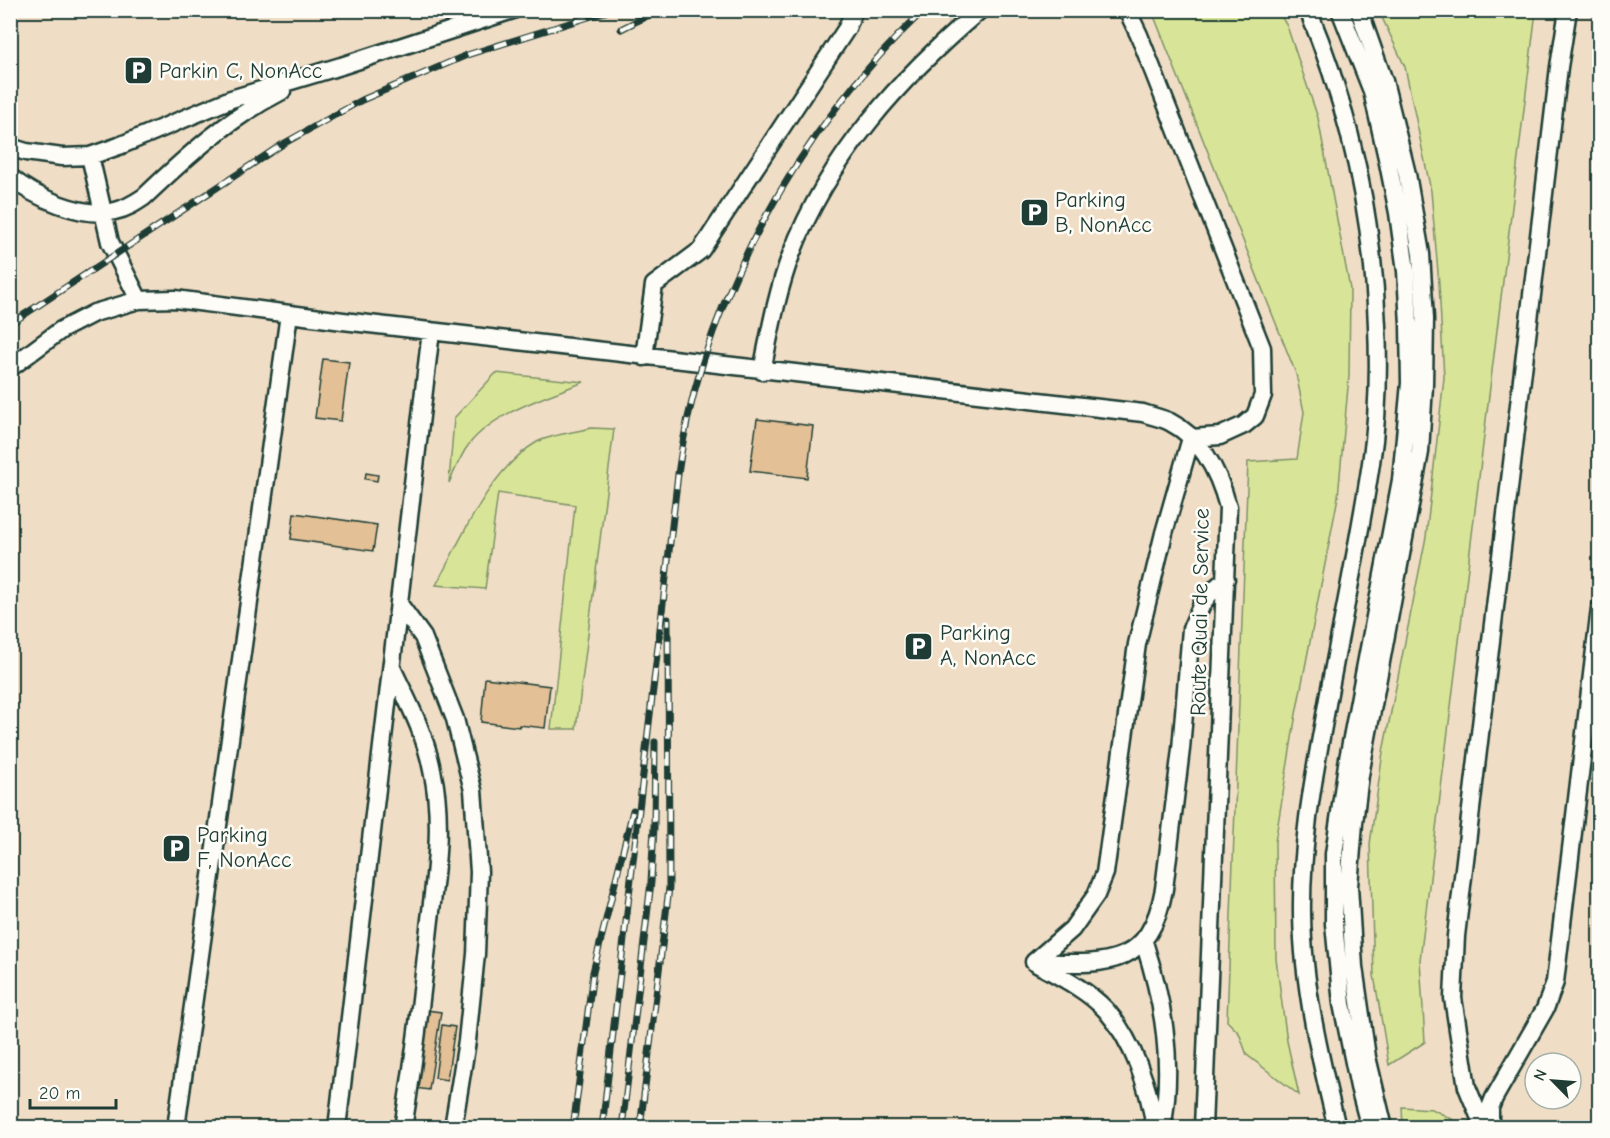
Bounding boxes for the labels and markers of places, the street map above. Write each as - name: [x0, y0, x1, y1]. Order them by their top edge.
- parking icon: Parkin C, NonAcc: [122, 55, 154, 87]
- place label: Parkin C, NonAcc: [159, 58, 323, 84]
- place label: Parking B, NonAcc: [1055, 187, 1152, 238]
- parking icon: Parking B, NonAcc: [1018, 197, 1050, 229]
- place label: Parking A, NonAcc: [940, 620, 1036, 671]
- parking icon: Parking A, NonAcc: [903, 630, 935, 662]
- place label: Parking F, NonAcc: [197, 822, 292, 873]
- parking icon: Parking F, NonAcc: [160, 832, 192, 864]

